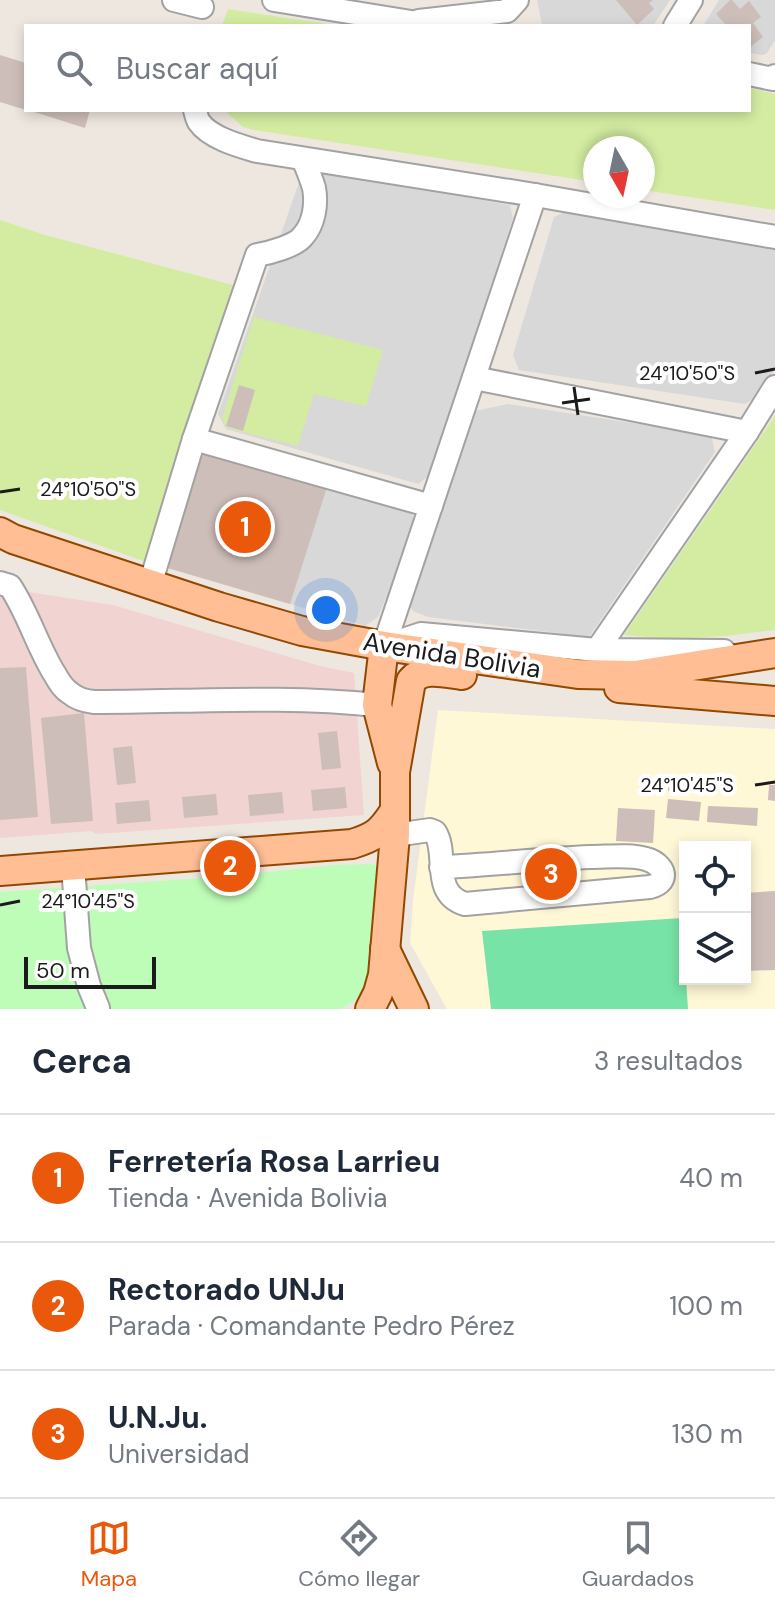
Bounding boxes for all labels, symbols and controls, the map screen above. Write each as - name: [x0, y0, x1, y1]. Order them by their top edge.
- search box: [24, 24, 751, 112]
- icon: search: [52, 46, 96, 90]
- text: Buscar aquí: [116, 49, 278, 88]
- north arrow: [583, 136, 655, 208]
- text: 24°10'50"S: [639, 360, 735, 386]
- text: 24°10'50"S: [40, 476, 136, 502]
- pin: 1: [219, 497, 271, 557]
- your location: [306, 590, 346, 630]
- street label: Avenida Bolivia: [361, 624, 543, 686]
- text: 24°10'45"S: [640, 772, 734, 798]
- pin: 2: [204, 836, 256, 896]
- map controls: [679, 841, 751, 985]
- button: locate: [679, 841, 751, 913]
- pin: 3: [525, 844, 577, 904]
- text: 24°10'45"S: [41, 888, 135, 914]
- button: layers: [679, 913, 751, 985]
- scale bar: [24, 953, 156, 989]
- text: 50 m: [36, 956, 90, 985]
- text: Cerca: [32, 1039, 132, 1084]
- text: 3 resultados: [594, 1044, 743, 1078]
- text: Ferretería Rosa Larrieu: [108, 1142, 440, 1181]
- text: 1: [53, 1161, 63, 1195]
- text: 40 m: [679, 1161, 743, 1195]
- text: Tienda · Avenida Bolivia: [108, 1181, 387, 1215]
- text: Rectorado UNJu: [108, 1270, 345, 1309]
- text: 2: [50, 1289, 66, 1323]
- text: 100 m: [669, 1289, 743, 1323]
- text: Parada · Comandante Pedro Pérez: [108, 1309, 515, 1343]
- text: U.N.Ju.: [108, 1398, 207, 1437]
- text: 3: [50, 1417, 66, 1451]
- text: 130 m: [672, 1417, 743, 1451]
- text: Universidad: [108, 1437, 250, 1471]
- tab: Mapa: [81, 1516, 137, 1593]
- tab: Cómo llegar: [298, 1516, 420, 1593]
- tab: Guardados: [582, 1516, 694, 1593]

